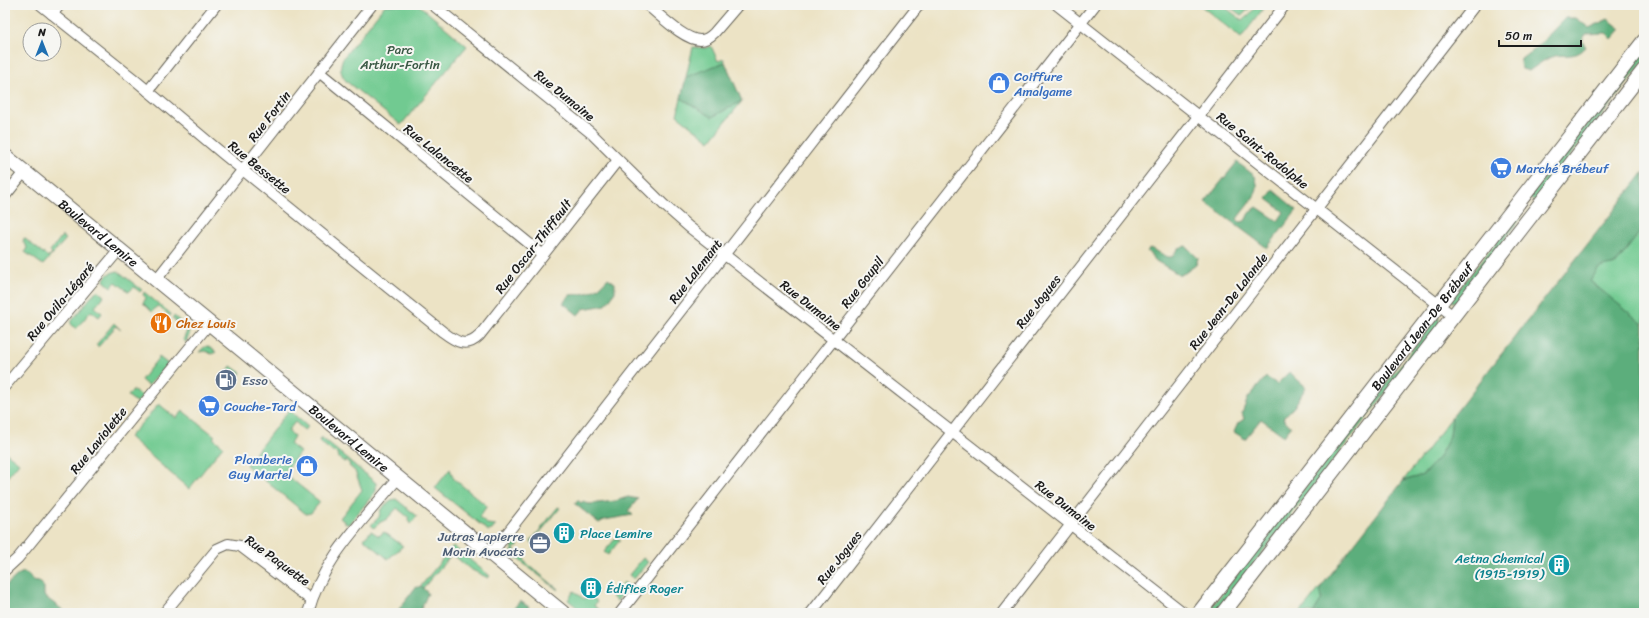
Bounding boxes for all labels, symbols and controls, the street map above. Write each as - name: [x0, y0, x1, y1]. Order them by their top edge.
- north arrow: [22, 22, 62, 62]
- scale bar: [1499, 22, 1581, 48]
- text: N: [37, 23, 46, 42]
- text: 50 m: [1505, 25, 1532, 47]
- park label: Parc Arthur-Fortin: [359, 38, 440, 76]
- street label: Rue Dumaine: [529, 63, 600, 127]
- place label: Coiffure Amalgame: [1013, 65, 1072, 103]
- shop icon: Coiffure Amalgame: [986, 70, 1012, 96]
- street label: Rue Fortin: [242, 86, 297, 147]
- street label: Rue Saint-Rodolphe: [1211, 106, 1314, 195]
- street label: Rue Lalancette: [398, 118, 479, 189]
- street label: Rue Bessette: [223, 135, 297, 200]
- supermarket icon: Marché Brébeuf: [1488, 155, 1514, 181]
- place label: Marché Brébeuf: [1516, 157, 1610, 180]
- street label: Boulevard Lemire: [53, 193, 144, 273]
- street label: Rue Oscar-Thiffault: [489, 193, 578, 299]
- street label: Rue Lalemant: [663, 234, 728, 309]
- street label: Rue Jean-De Lalande: [1183, 247, 1274, 355]
- street label: Rue Goupil: [835, 251, 890, 313]
- street label: Rue Ovila-Légaré: [20, 257, 101, 346]
- street label: Boulevard Jean-De Brébeuf: [1365, 257, 1480, 396]
- street label: Rue Jogues: [1010, 269, 1067, 333]
- street label: Rue Dumaine: [775, 274, 847, 337]
- restaurant icon: Chez Louis: [148, 310, 174, 336]
- place label: Chez Louis: [176, 312, 236, 335]
- fuel station icon: Esso: [213, 367, 239, 393]
- place label: Esso: [242, 369, 268, 392]
- supermarket icon: Couche-Tard: [196, 393, 222, 419]
- place label: Couche-Tard: [224, 395, 297, 418]
- street label: Boulevard Lemire: [304, 398, 394, 479]
- street label: Rue Laviolette: [64, 401, 133, 479]
- place label: Plomberie Guy Martel: [229, 448, 292, 486]
- shop icon: Plomberie Guy Martel: [294, 453, 320, 479]
- street label: Rue Dumaine: [1030, 474, 1102, 537]
- building icon: Place Lemire: [551, 520, 577, 546]
- place label: Place Lemire: [580, 522, 653, 545]
- place label: Jutras Lapierre Morin Avocats: [437, 525, 525, 563]
- street label: Rue Jogues: [811, 525, 868, 589]
- street label: Rue Paquette: [240, 529, 315, 592]
- office icon: Jutras Lapierre Morin Avocats: [527, 530, 553, 556]
- place label: Aetna Chemical (1915-1919): [1454, 547, 1545, 585]
- building icon: Aetna Chemical (1915-1919): [1546, 552, 1572, 578]
- building icon: Édifice Roger: [578, 575, 604, 601]
- place label: Édifice Roger: [606, 577, 683, 600]

